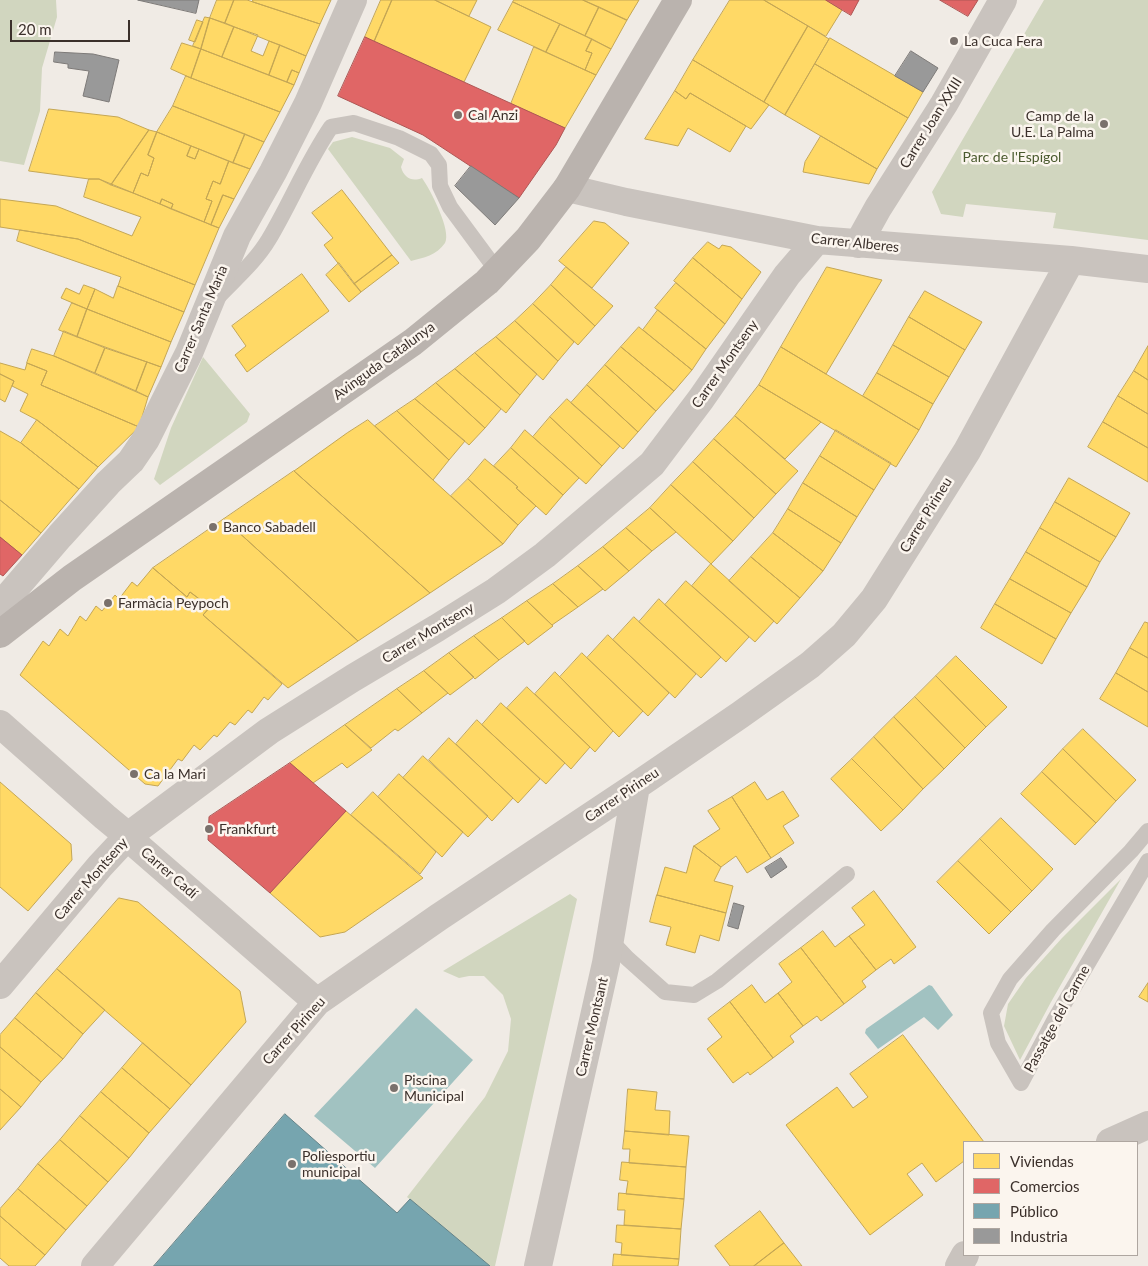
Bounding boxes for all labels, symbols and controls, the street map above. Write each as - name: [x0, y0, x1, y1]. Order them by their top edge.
- scale bar: [12, 10, 132, 42]
- text: 20 m: [18, 20, 52, 38]
- place label: La Cuca Fera: [964, 33, 1043, 49]
- marker: La Cuca Fera: [948, 35, 960, 47]
- street label: Carrer Joan XXIII: [896, 74, 966, 172]
- place label: Cal Anzi: [468, 107, 518, 123]
- place label: Camp de la U.E. La Palma: [1011, 108, 1094, 140]
- marker: Cal Anzi: [452, 109, 464, 121]
- marker: Camp de la U.E. La Palma: [1098, 118, 1110, 130]
- park label: Parc de l'Espígol: [963, 149, 1061, 165]
- street label: Carrer Alberes: [810, 230, 900, 256]
- street label: Carrer Santa Maria: [171, 263, 231, 375]
- street label: Carrer Montseny: [688, 317, 762, 411]
- street label: Avinguda Catalunya: [330, 318, 438, 404]
- street label: Carrer Pirineu: [896, 474, 956, 556]
- place label: Banco Sabadell: [223, 519, 316, 535]
- marker: Banco Sabadell: [207, 521, 219, 533]
- place label: Farmàcia Peypoch: [118, 595, 229, 611]
- marker: Farmàcia Peypoch: [102, 597, 114, 609]
- street label: Carrer Montseny: [379, 599, 477, 667]
- street label: Carrer Pirineu: [582, 764, 662, 826]
- place label: Ca la Mari: [144, 766, 206, 782]
- marker: Ca la Mari: [128, 768, 140, 780]
- place label: Frankfurt: [219, 821, 276, 837]
- marker: Frankfurt: [203, 823, 215, 835]
- street label: Carrer Montseny: [51, 834, 131, 924]
- street label: Carrer Cadí: [137, 844, 201, 902]
- street label: Passatge del Carme: [1021, 963, 1093, 1075]
- street label: Carrer Montsant: [572, 976, 612, 1078]
- street label: Carrer Pirineu: [259, 994, 329, 1068]
- place label: Piscina Municipal: [404, 1072, 464, 1104]
- marker: Piscina Municipal: [388, 1082, 400, 1094]
- legend: [963, 1141, 1138, 1256]
- place label: Poliesportiu municipal: [302, 1148, 375, 1180]
- text: Viviendas: [1010, 1152, 1074, 1170]
- marker: Poliesportiu municipal: [286, 1158, 298, 1170]
- text: Comercios: [1010, 1177, 1080, 1195]
- text: Público: [1010, 1202, 1058, 1220]
- text: Industria: [1010, 1227, 1068, 1245]

